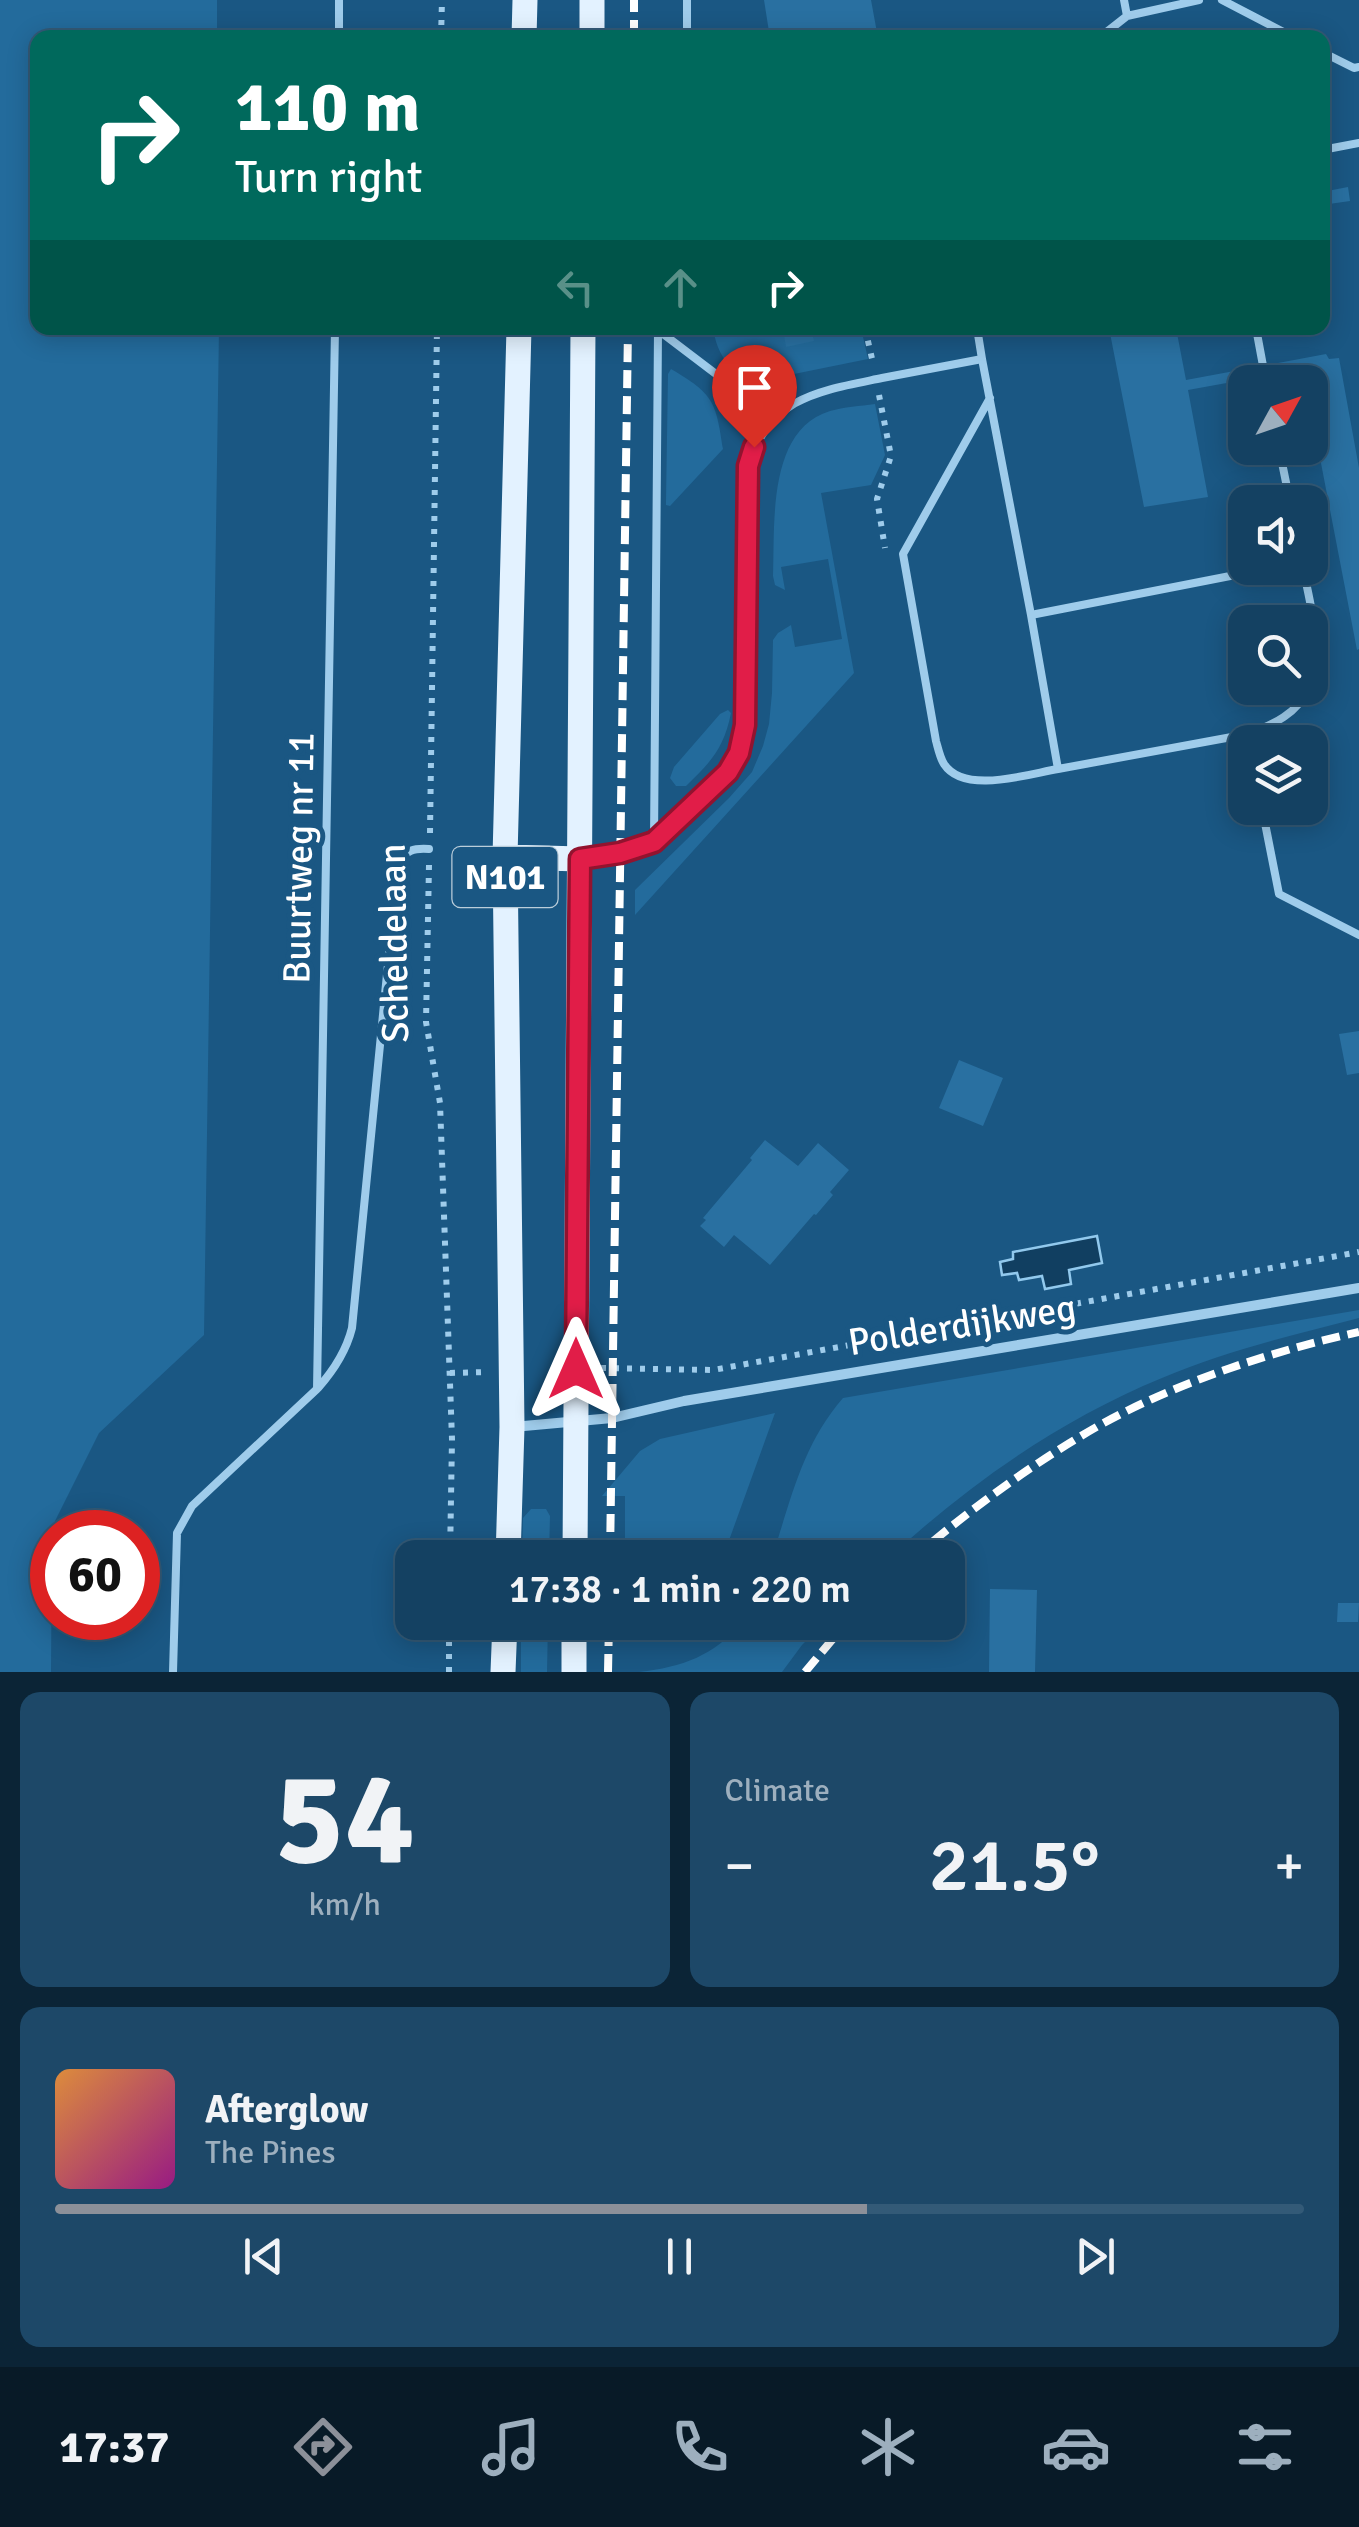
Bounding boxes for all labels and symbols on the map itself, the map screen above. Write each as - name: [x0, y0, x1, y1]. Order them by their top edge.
- pin: [712, 345, 797, 448]
- north arrow: [1228, 365, 1328, 465]
- street label: Buurtweg nr 11: [273, 732, 325, 984]
- street label: Scheldelaan: [369, 843, 419, 1043]
- road number: N101: [452, 847, 558, 907]
- street label: Polderdijkweg: [845, 1284, 1079, 1366]
- position arrow: [524, 1317, 628, 1421]
- speed limit sign: 60: [30, 1510, 160, 1640]

